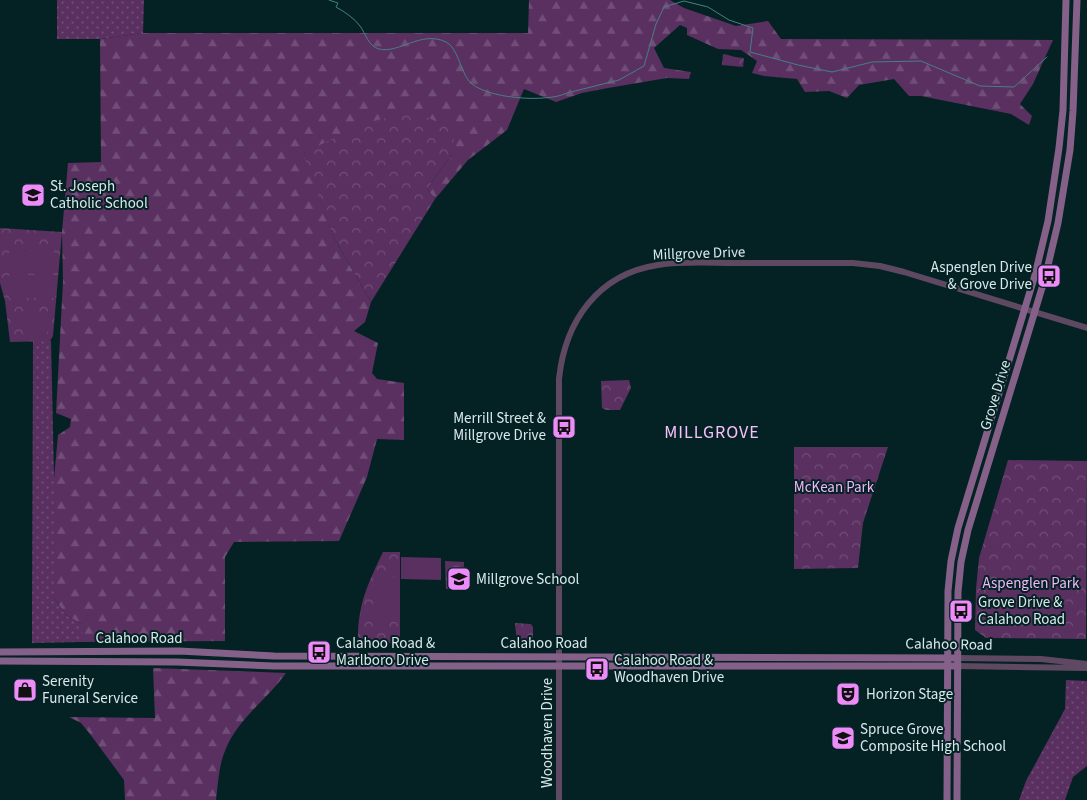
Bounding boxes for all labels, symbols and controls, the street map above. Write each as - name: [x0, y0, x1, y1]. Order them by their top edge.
- place label: St. Joseph Catholic School: [50, 176, 148, 214]
- school or university icon: St. Joseph Catholic School: [20, 182, 46, 208]
- street label: Millgrove Drive: [652, 241, 746, 266]
- place label: Aspenglen Drive & Grove Drive: [931, 257, 1032, 295]
- bus stop icon: Aspenglen Drive & Grove Drive: [1036, 263, 1062, 289]
- street label: Grove Drive: [975, 358, 1016, 433]
- place label: Merrill Street & Millgrove Drive: [453, 408, 546, 446]
- bus stop icon: Merrill Street & Millgrove Drive: [551, 414, 577, 440]
- district label: MILLGROVE: [664, 420, 760, 445]
- park label: McKean Park: [794, 477, 875, 498]
- school or university icon: Millgrove School: [446, 566, 472, 592]
- place label: Millgrove School: [476, 569, 580, 590]
- park label: Aspenglen Park: [983, 573, 1080, 594]
- place label: Grove Drive & Calahoo Road: [978, 592, 1065, 630]
- bus stop icon: Grove Drive & Calahoo Road: [948, 598, 974, 624]
- street label: Calahoo Road: [95, 628, 183, 649]
- place label: Calahoo Road & Marlboro Drive: [336, 633, 435, 671]
- street label: Calahoo Road: [500, 633, 588, 654]
- street label: Calahoo Road: [905, 633, 993, 656]
- bus stop icon: Calahoo Road & Marlboro Drive: [306, 639, 332, 665]
- place label: Calahoo Road & Woodhaven Drive: [614, 650, 724, 688]
- bus stop icon: Calahoo Road & Woodhaven Drive: [584, 656, 610, 682]
- place label: Serenity Funeral Service: [42, 671, 138, 709]
- shop icon: Serenity Funeral Service: [12, 677, 38, 703]
- street label: Woodhaven Drive: [537, 678, 558, 788]
- theatre icon: Horizon Stage: [835, 681, 861, 707]
- place label: Horizon Stage: [866, 684, 953, 705]
- place label: Spruce Grove Composite High School: [860, 719, 1006, 757]
- school or university icon: Spruce Grove Composite High School: [830, 725, 856, 751]

